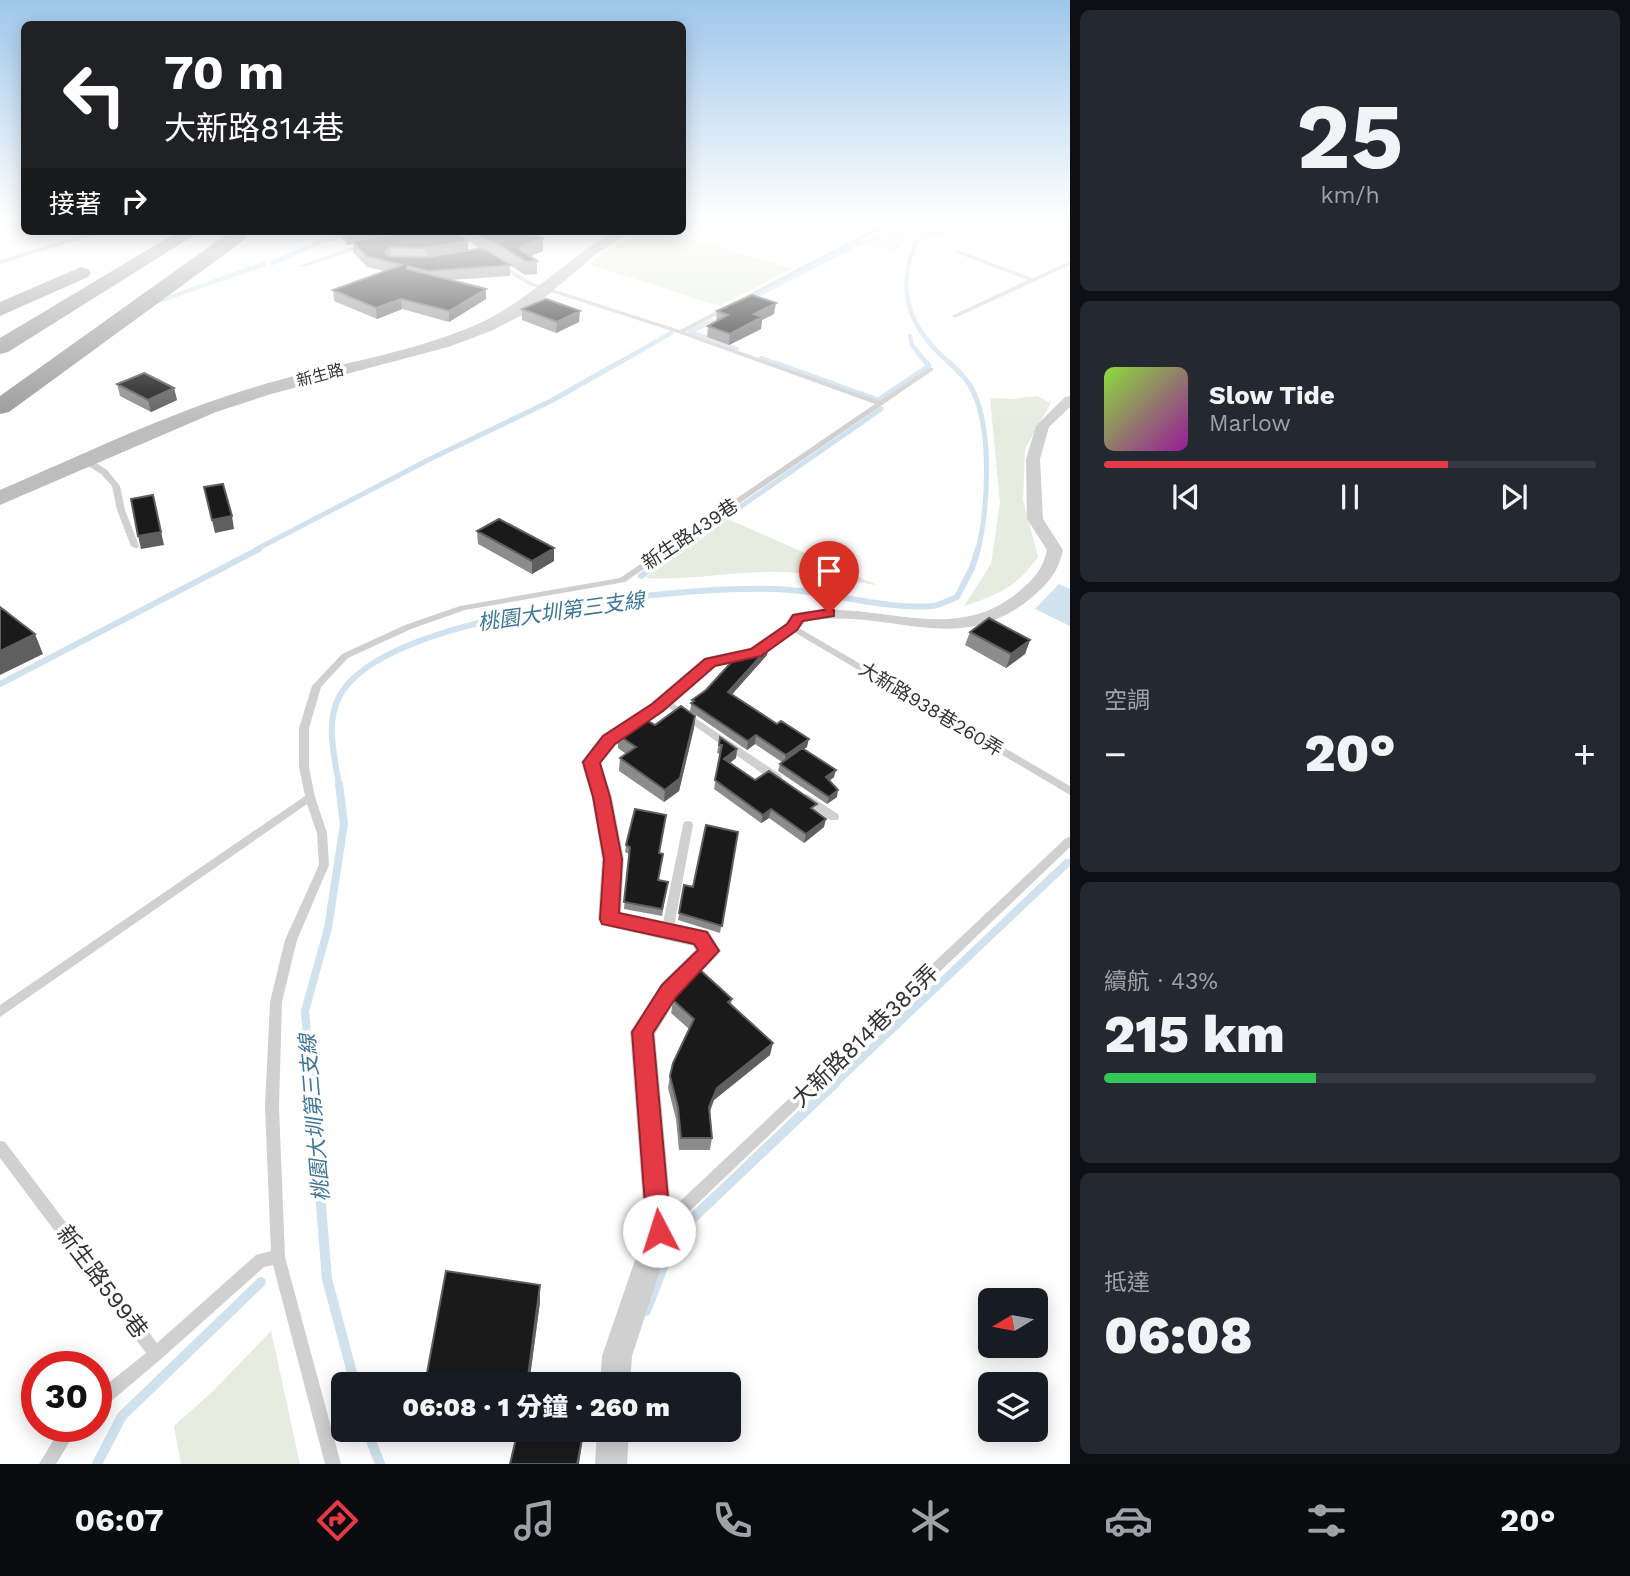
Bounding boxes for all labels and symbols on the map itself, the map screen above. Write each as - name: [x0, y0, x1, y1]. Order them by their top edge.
- street label: 新生路: [294, 360, 346, 390]
- street label: 新生路439巷: [638, 494, 742, 574]
- pin: [799, 541, 859, 613]
- water label: 桃園大圳第三支線: [476, 587, 648, 635]
- street label: 大新路938巷260弄: [855, 657, 1007, 761]
- street label: 大新路814巷385弄: [786, 959, 944, 1113]
- water label: 桃園大圳第三支線: [294, 1031, 334, 1203]
- position arrow: [622, 1194, 696, 1268]
- street label: 新生路599巷: [51, 1220, 153, 1344]
- north arrow: [978, 1288, 1048, 1358]
- speed limit sign: 30: [21, 1351, 112, 1442]

